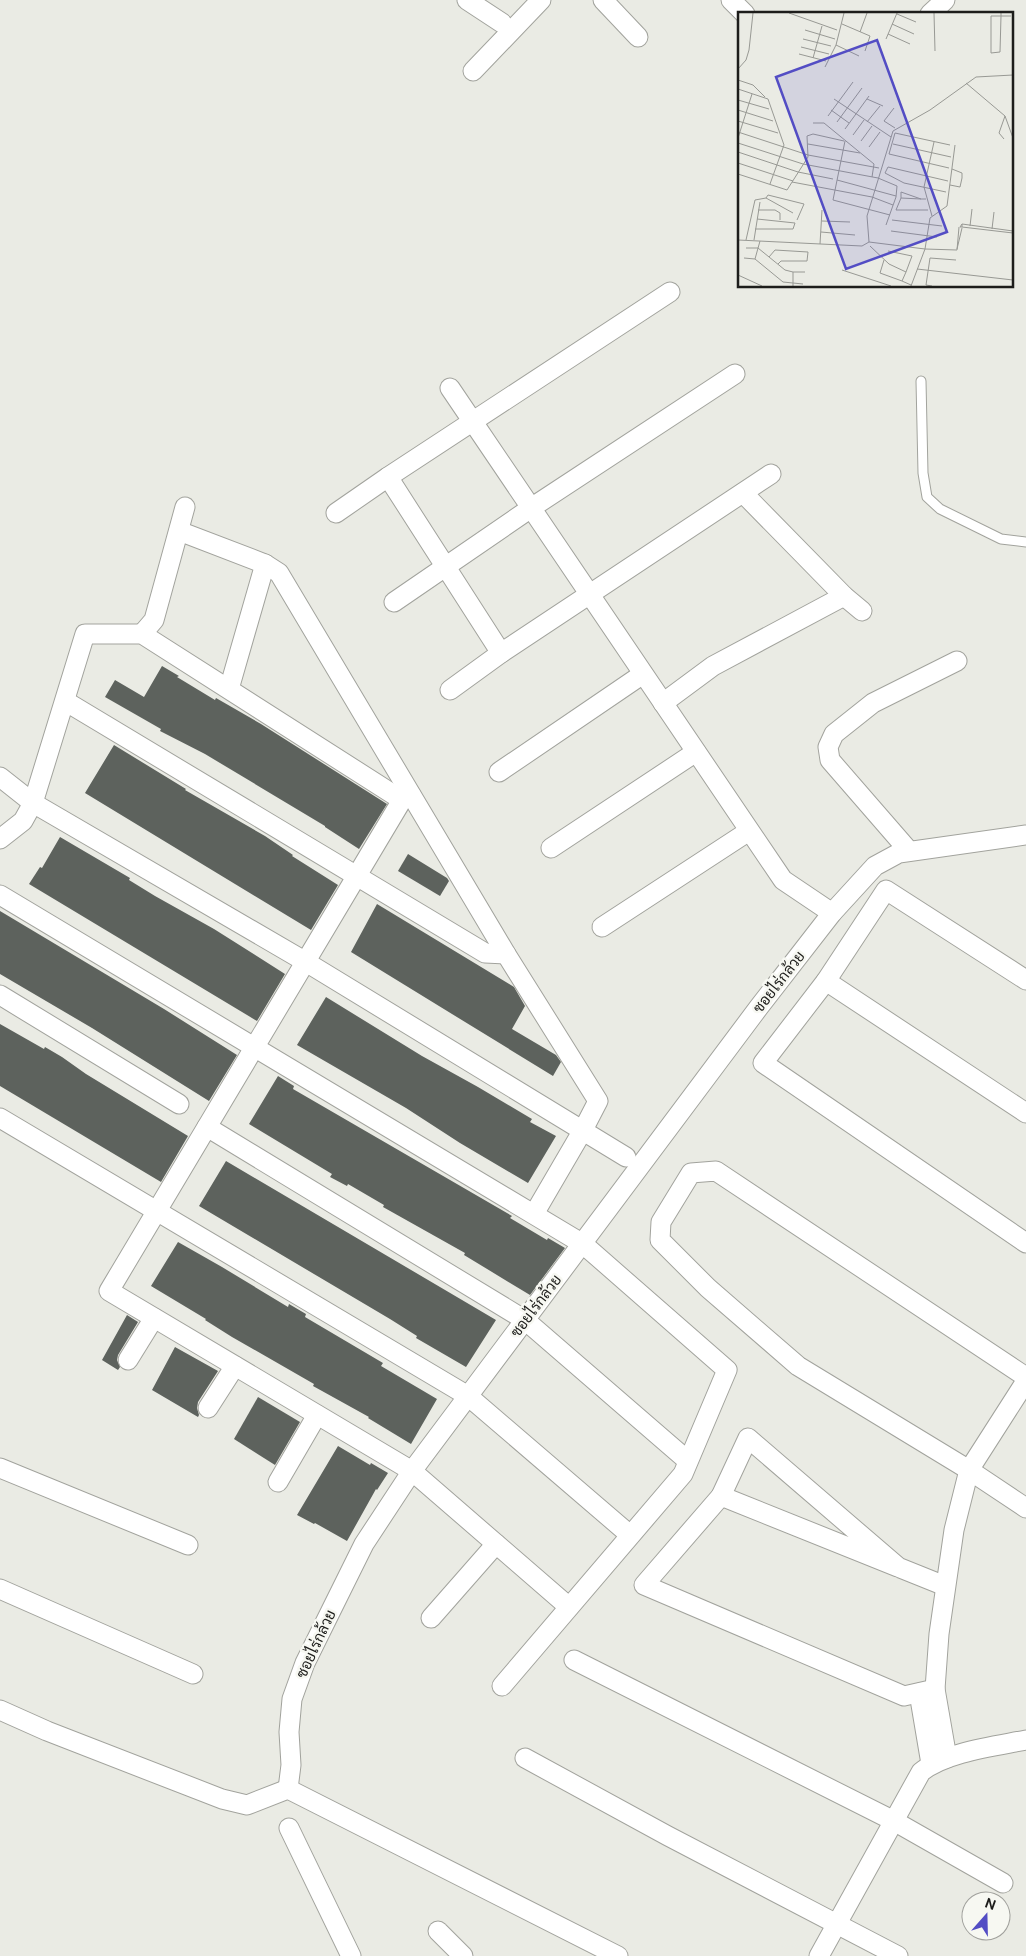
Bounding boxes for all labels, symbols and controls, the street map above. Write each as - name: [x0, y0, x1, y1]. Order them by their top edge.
- inset map: [738, 12, 1014, 288]
- street label: ซอยไร่กล้วย: [749, 947, 809, 1017]
- street label: ซอยไร่กล้วย: [506, 1271, 566, 1341]
- street label: ซอยไร่กล้วย: [291, 1607, 341, 1681]
- north arrow: [961, 1891, 1011, 1941]
- text: N: [983, 1894, 998, 1914]

